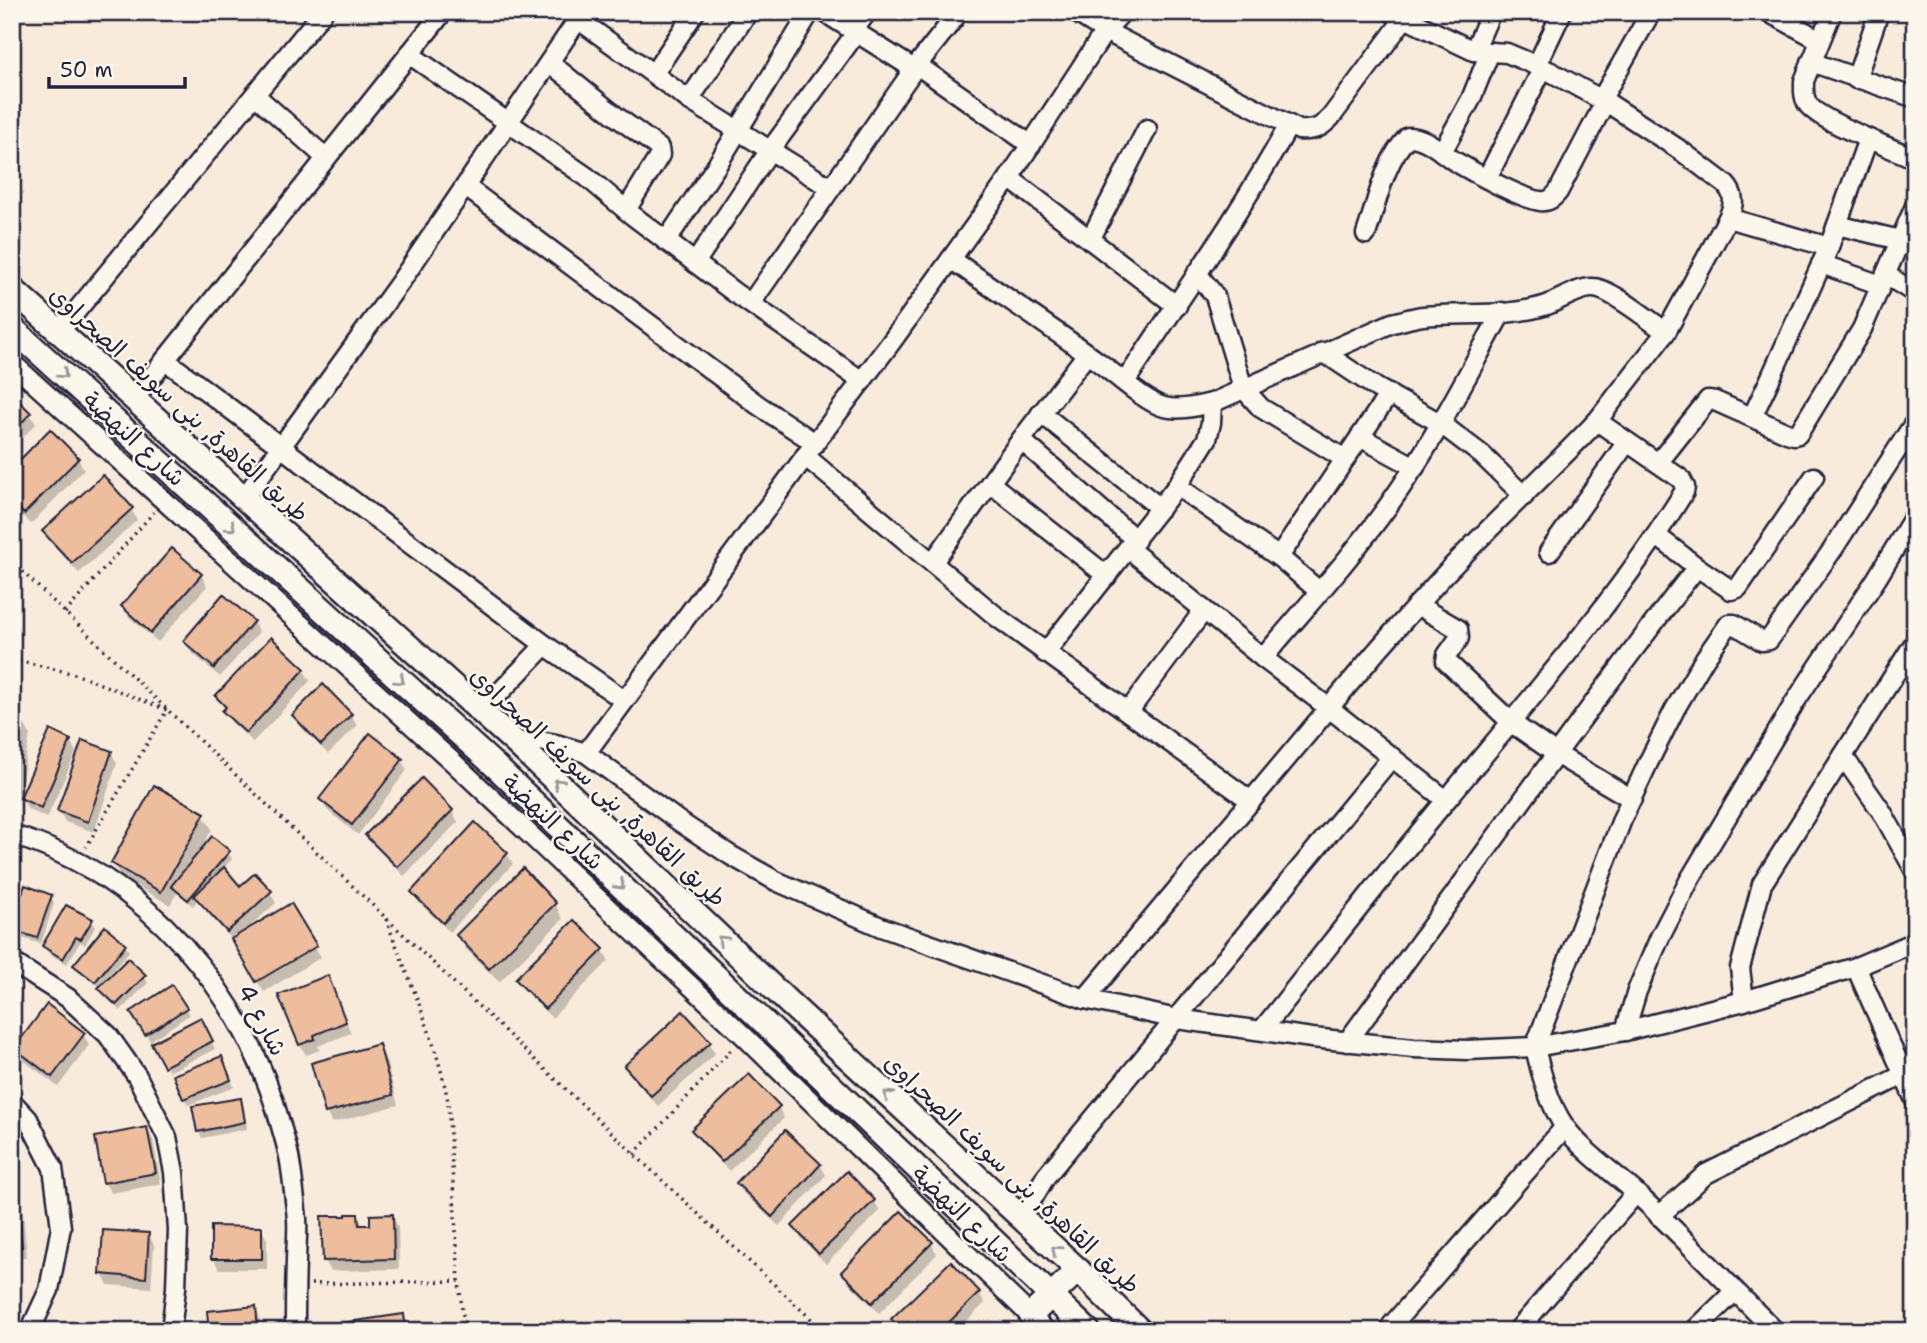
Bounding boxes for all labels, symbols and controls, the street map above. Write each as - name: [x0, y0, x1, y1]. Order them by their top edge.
- scale bar: [49, 46, 186, 90]
- text: 50 m: [60, 56, 113, 84]
- street label: طريق القاهرة, بنى سويف الصحراوى: [42, 279, 316, 529]
- one-way arrow: [55, 366, 68, 378]
- street label: شارع النهضة: [75, 384, 192, 494]
- one-way arrow: [223, 519, 236, 531]
- street label: طريق القاهرة, بنى سويف الصحراوى: [463, 660, 733, 914]
- one-way arrow: [392, 671, 405, 684]
- street label: شارع النهضة: [495, 767, 611, 878]
- one-way arrow: [553, 779, 566, 791]
- one-way arrow: [612, 876, 625, 889]
- one-way arrow: [718, 935, 731, 948]
- street label: شارع 4: [229, 979, 294, 1062]
- street label: طريق القاهرة, بنى سويف الصحراوى: [877, 1047, 1147, 1301]
- one-way arrow: [883, 1091, 896, 1104]
- street label: شارع النهضة: [904, 1158, 1019, 1271]
- one-way arrow: [1051, 1245, 1064, 1258]

